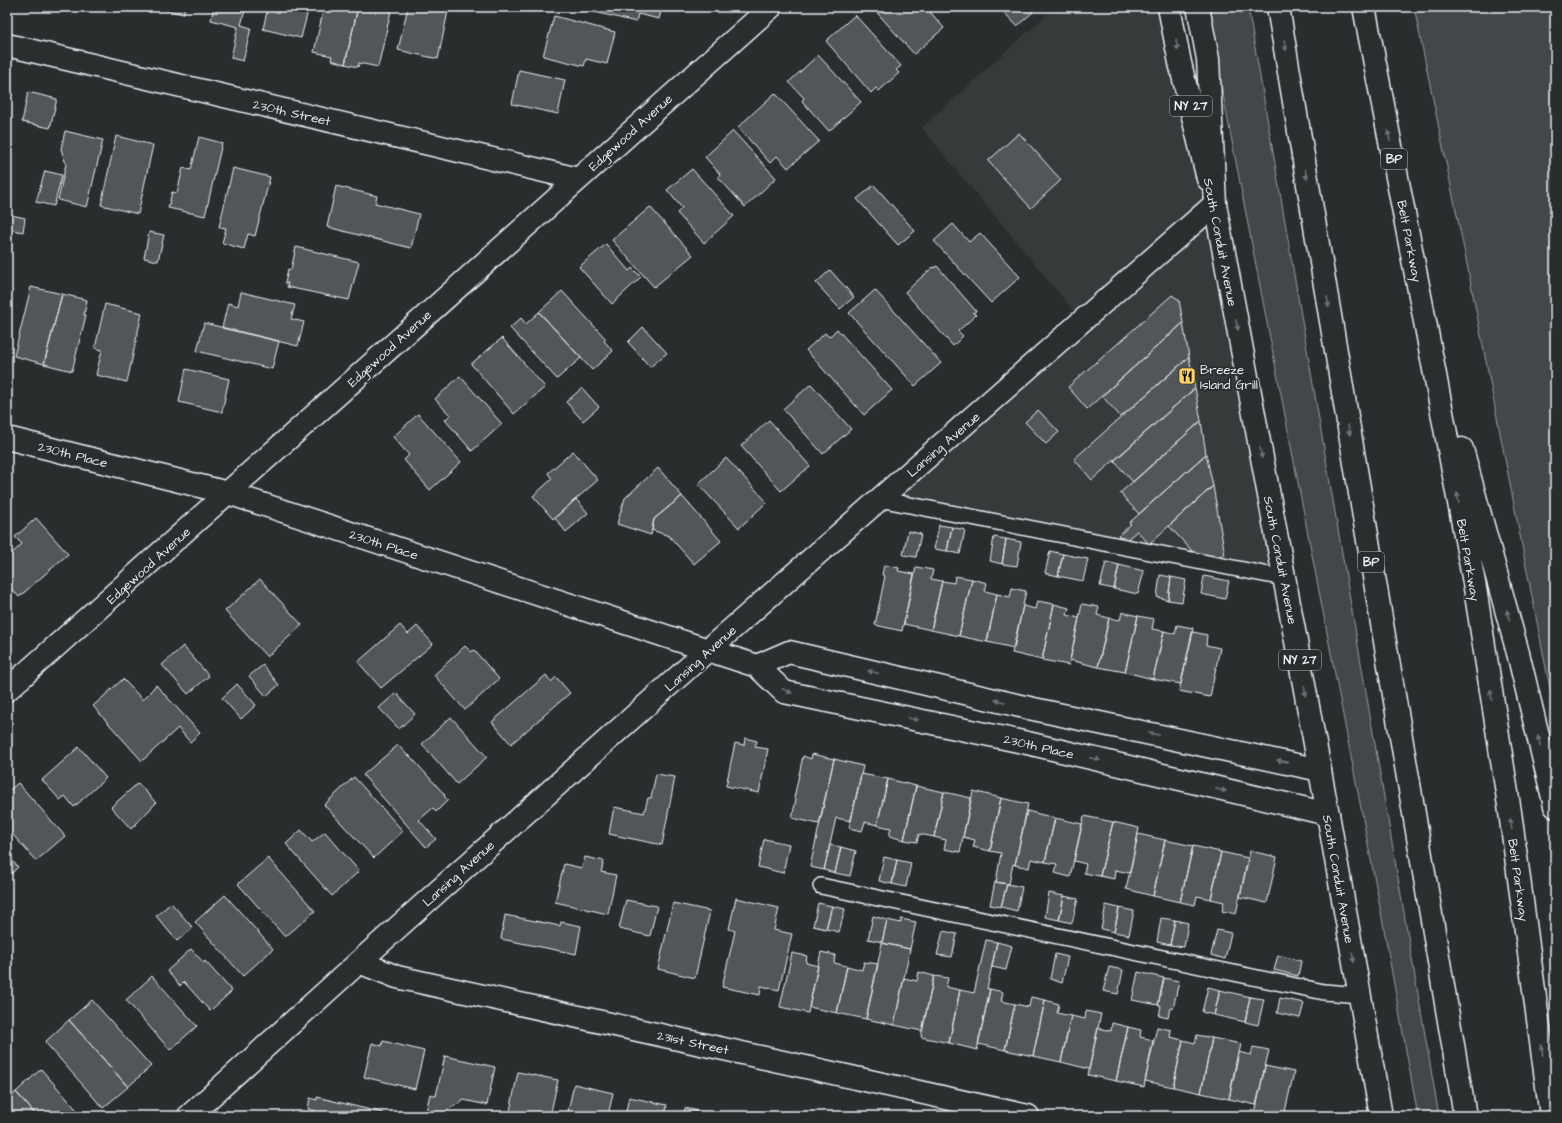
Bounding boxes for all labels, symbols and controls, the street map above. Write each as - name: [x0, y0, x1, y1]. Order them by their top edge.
- one-way arrow: [1174, 39, 1180, 51]
- one-way arrow: [1282, 39, 1288, 52]
- street label: Edgewood Avenue: [585, 90, 677, 176]
- street label: 230th Street: [251, 95, 333, 131]
- road number: NY 27: [1170, 96, 1212, 116]
- one-way arrow: [1386, 129, 1392, 142]
- road number: BP: [1381, 149, 1407, 169]
- one-way arrow: [1303, 168, 1309, 180]
- street label: South Conduit Avenue: [1199, 177, 1241, 308]
- street label: Belt Parkway: [1391, 199, 1426, 284]
- one-way arrow: [1325, 296, 1331, 308]
- street label: Edgewood Avenue: [344, 306, 436, 392]
- one-way arrow: [1234, 319, 1240, 331]
- place label: Breeze Island Grill: [1200, 361, 1258, 394]
- restaurant icon: Breeze Island Grill: [1177, 366, 1197, 386]
- street label: Lansing Avenue: [903, 408, 985, 482]
- one-way arrow: [1346, 424, 1352, 436]
- street label: 230th Place: [36, 438, 110, 472]
- one-way arrow: [1258, 447, 1264, 459]
- one-way arrow: [1455, 492, 1461, 504]
- street label: South Conduit Avenue: [1259, 495, 1301, 626]
- street label: Belt Parkway: [1451, 518, 1484, 603]
- street label: Edgewood Avenue: [103, 523, 195, 609]
- street label: 230th Place: [347, 525, 420, 565]
- road number: BP: [1358, 552, 1384, 572]
- one-way arrow: [1505, 608, 1511, 620]
- street label: Lansing Avenue: [661, 622, 741, 697]
- road number: NY 27: [1279, 650, 1321, 670]
- one-way arrow: [867, 668, 880, 674]
- one-way arrow: [1303, 685, 1309, 697]
- one-way arrow: [781, 688, 792, 694]
- one-way arrow: [1488, 689, 1494, 701]
- one-way arrow: [994, 698, 1006, 704]
- one-way arrow: [907, 716, 919, 722]
- street label: 230th Place: [1002, 730, 1076, 764]
- one-way arrow: [1148, 731, 1161, 737]
- one-way arrow: [1536, 735, 1542, 747]
- one-way arrow: [1089, 757, 1101, 763]
- one-way arrow: [1275, 758, 1288, 764]
- one-way arrow: [1215, 787, 1227, 793]
- street label: South Conduit Avenue: [1318, 814, 1358, 945]
- one-way arrow: [1508, 818, 1514, 830]
- street label: Lansing Avenue: [419, 837, 499, 912]
- street label: Belt Parkway: [1502, 838, 1533, 923]
- one-way arrow: [1351, 951, 1357, 963]
- street label: 231st Street: [655, 1027, 731, 1060]
- one-way arrow: [1539, 1044, 1545, 1056]

